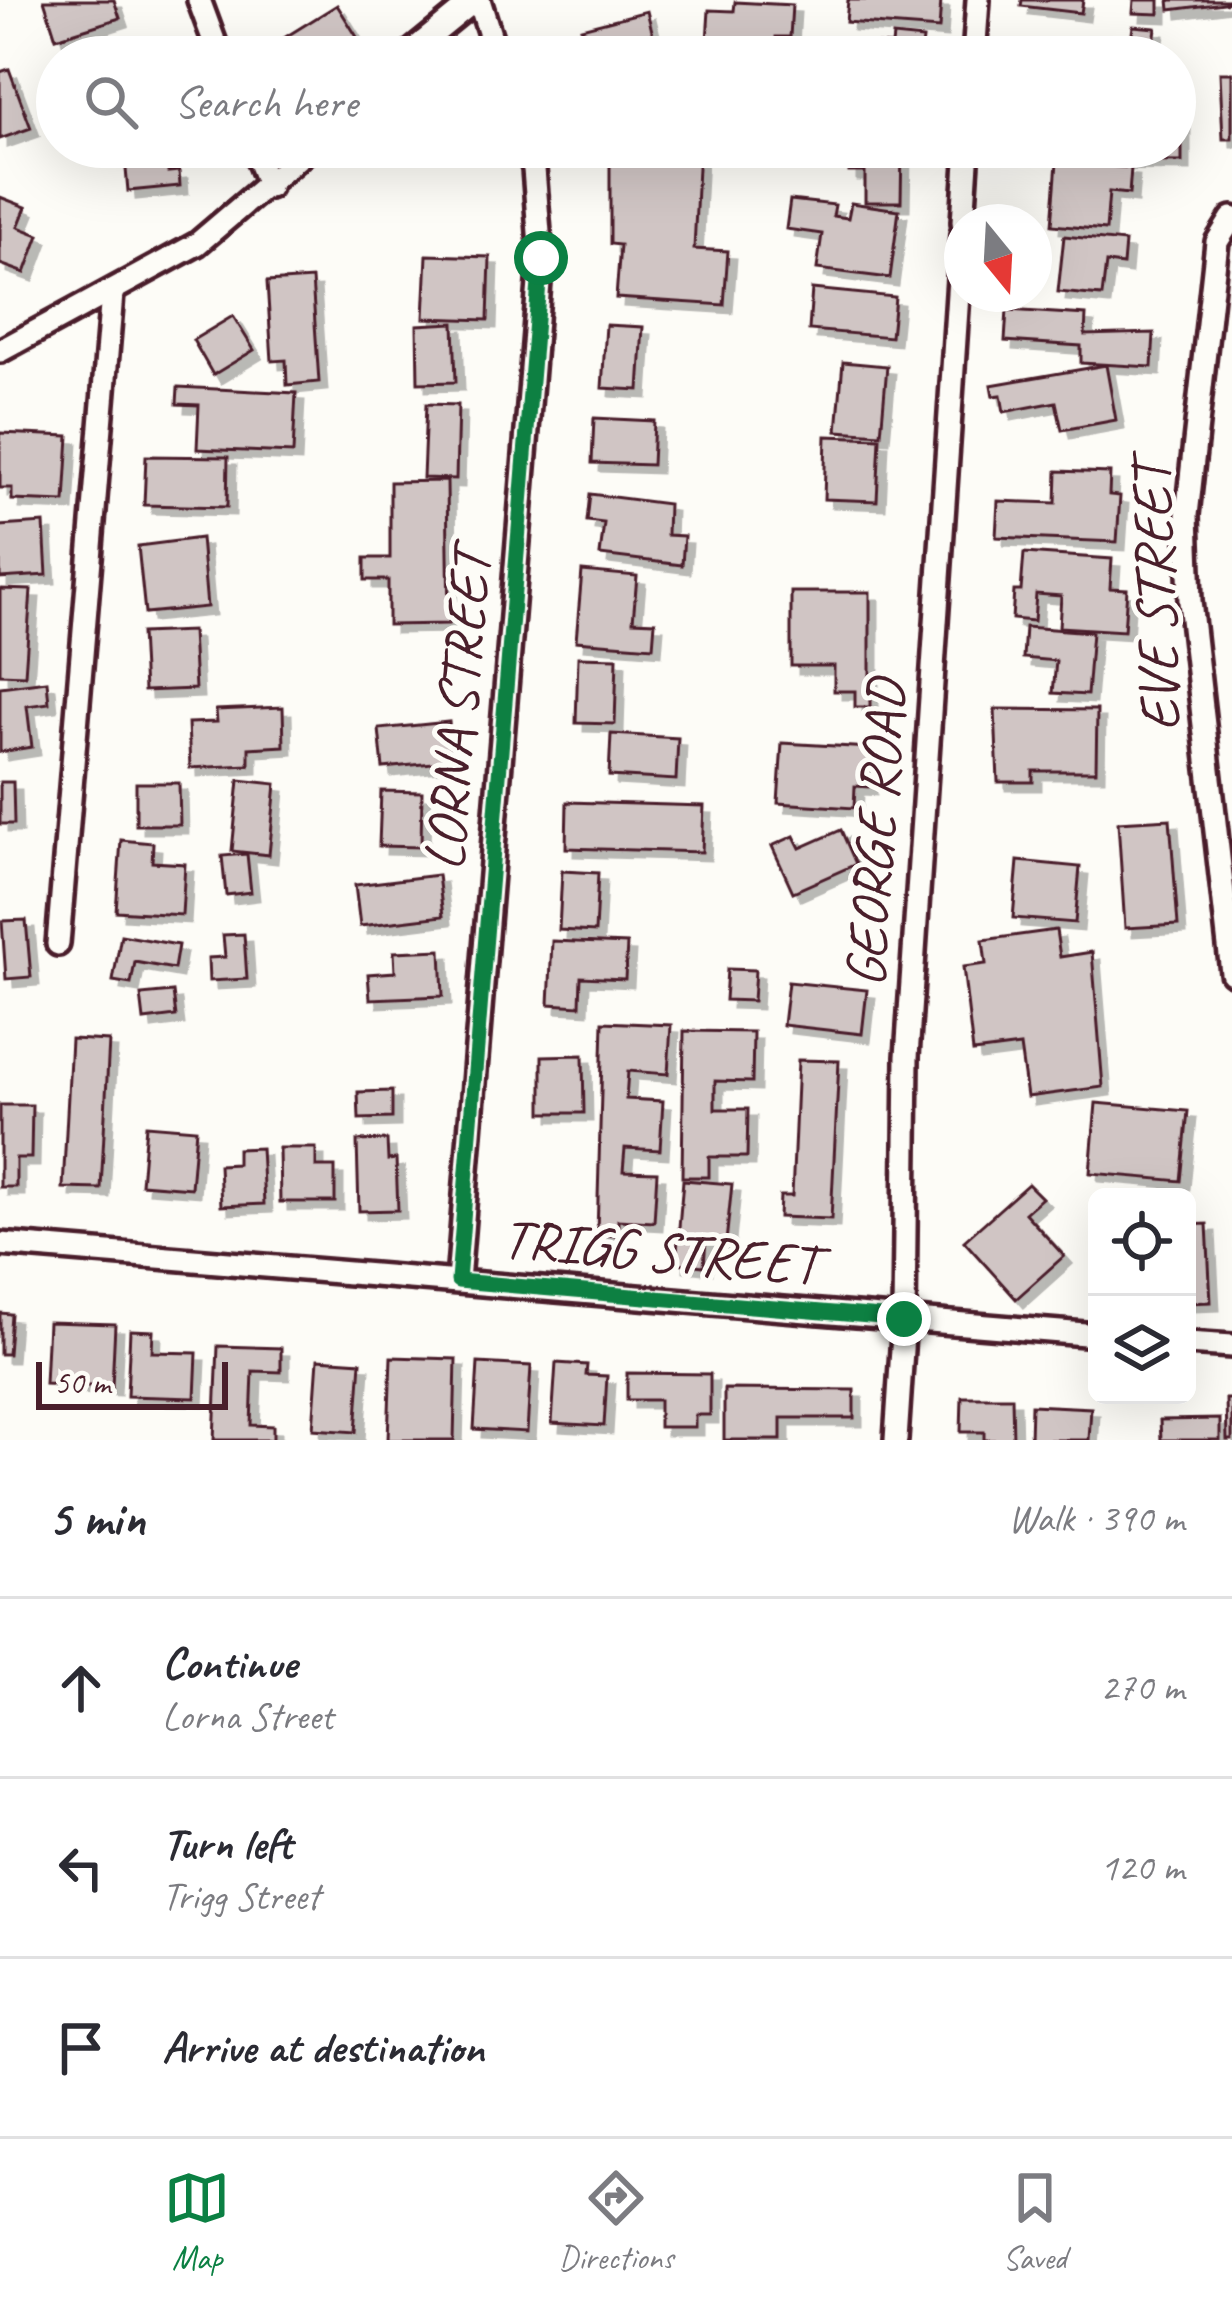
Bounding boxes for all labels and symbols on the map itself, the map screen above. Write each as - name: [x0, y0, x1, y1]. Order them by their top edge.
- north arrow: [944, 204, 1052, 312]
- route start: [514, 231, 568, 285]
- street label: EVE STREET: [1114, 447, 1196, 733]
- street label: LORNA STREET: [407, 536, 508, 873]
- street label: GEORGE ROAD: [828, 673, 922, 989]
- street label: TRIGG STREET: [499, 1201, 834, 1302]
- route end: [877, 1292, 931, 1346]
- scale bar: [36, 1356, 228, 1409]

